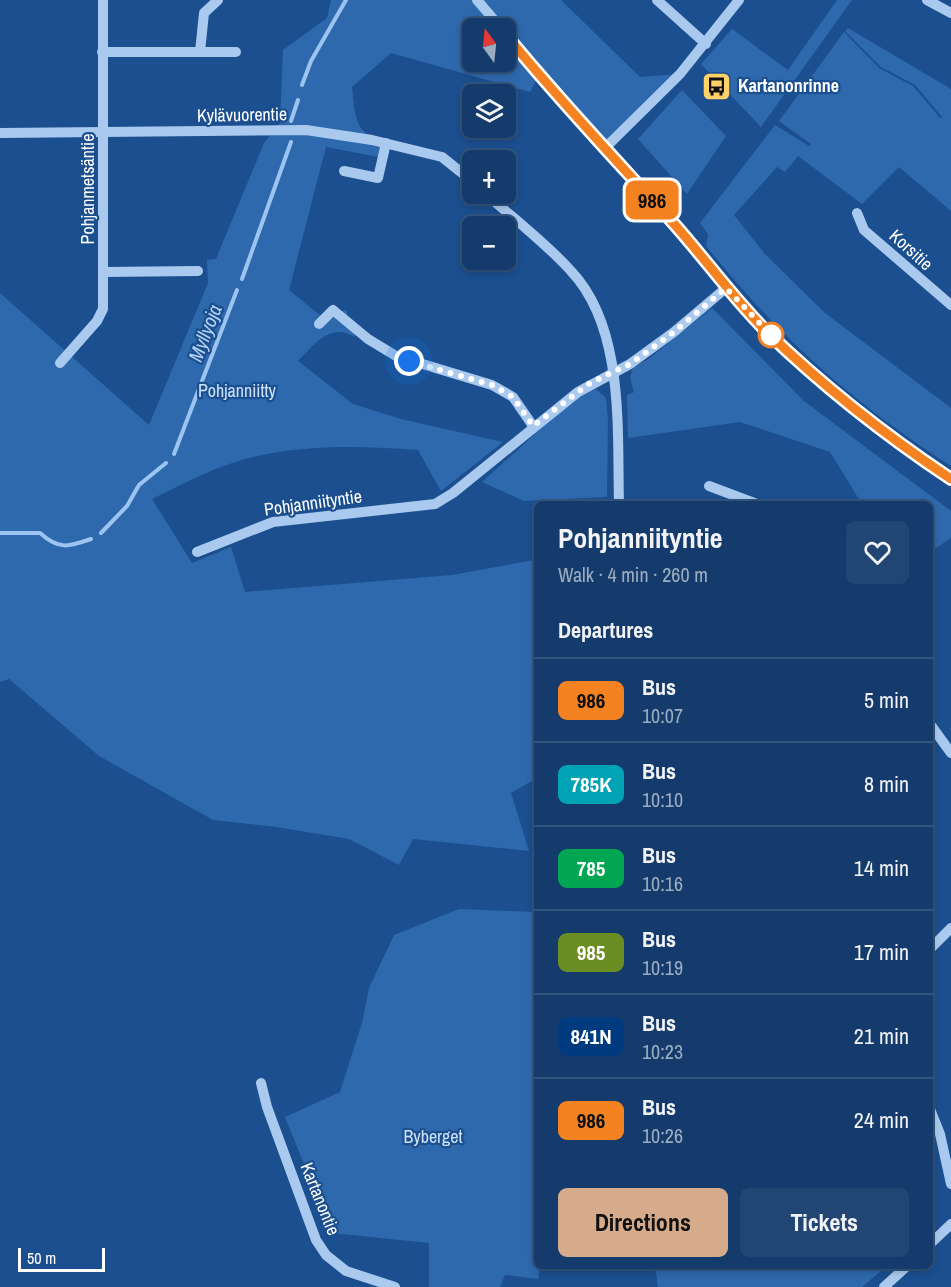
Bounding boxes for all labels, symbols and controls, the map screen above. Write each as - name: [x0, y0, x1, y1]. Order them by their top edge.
- north arrow: [462, 18, 516, 72]
- map controls: [462, 18, 516, 270]
- bus stop icon: Kartanonrinne: [701, 70, 733, 102]
- place label: Kartanonrinne: [738, 73, 839, 98]
- button: layers: [462, 84, 516, 138]
- street label: Kylävuorentie: [197, 101, 287, 128]
- street label: Pohjanmetsäntie: [75, 134, 100, 244]
- button: +: [462, 150, 516, 204]
- line badge: 986: [618, 180, 686, 220]
- text: 986: [638, 186, 666, 215]
- button: −: [462, 216, 516, 270]
- street label: Korsitie: [884, 223, 939, 276]
- water label: Myllyoja: [181, 300, 228, 365]
- unlabelled marker: [758, 322, 784, 348]
- your location: [394, 346, 424, 376]
- park label: Pohjanniitty: [198, 378, 277, 403]
- street label: Pohjanniityntie: [262, 483, 363, 522]
- text: Pohjanniityntie: [558, 519, 723, 557]
- button: heart: [846, 521, 909, 584]
- text: Walk · 4 min · 260 m: [558, 561, 708, 588]
- text: Departures: [558, 615, 653, 645]
- text: Bus: [642, 672, 676, 702]
- text: 5 min: [864, 685, 909, 715]
- text: 986: [577, 686, 605, 715]
- text: 10:07: [642, 702, 683, 729]
- text: Bus: [642, 756, 676, 786]
- text: 8 min: [864, 769, 909, 799]
- text: 785K: [570, 770, 612, 799]
- text: 10:10: [642, 786, 683, 813]
- text: Bus: [642, 840, 676, 870]
- text: 14 min: [854, 853, 909, 883]
- text: 785: [577, 854, 605, 883]
- text: 10:16: [642, 870, 683, 897]
- text: Bus: [642, 924, 676, 954]
- text: 17 min: [854, 937, 909, 967]
- text: 985: [577, 938, 605, 967]
- text: 10:19: [642, 954, 683, 981]
- text: Bus: [642, 1008, 676, 1038]
- text: 21 min: [854, 1021, 909, 1051]
- text: 841N: [570, 1022, 612, 1051]
- text: 10:23: [642, 1038, 683, 1065]
- text: Bus: [642, 1092, 676, 1122]
- text: 24 min: [854, 1105, 909, 1135]
- text: 986: [577, 1106, 605, 1135]
- text: 10:26: [642, 1122, 683, 1149]
- park label: Byberget: [403, 1124, 463, 1149]
- street label: Kartanontie: [295, 1159, 346, 1239]
- button: Directions: [558, 1188, 728, 1257]
- button: Tickets: [740, 1188, 909, 1257]
- scale bar: [18, 1245, 105, 1272]
- text: 50 m: [27, 1247, 56, 1269]

